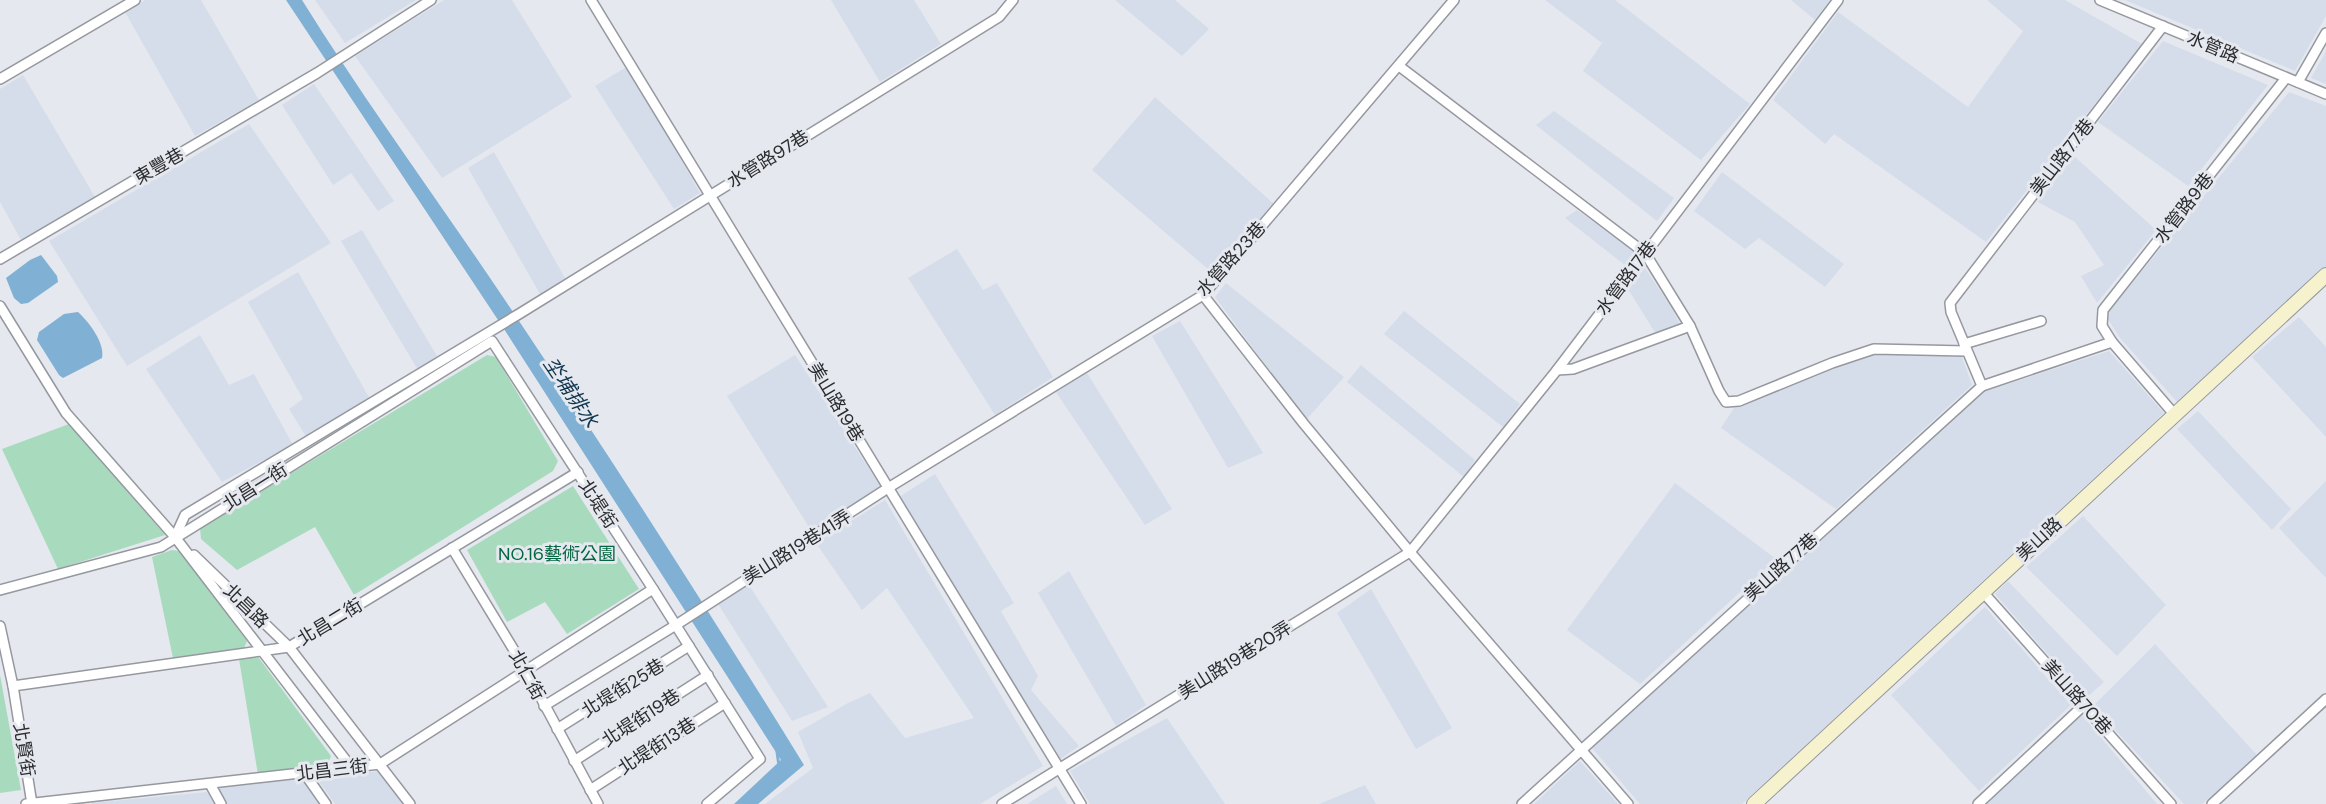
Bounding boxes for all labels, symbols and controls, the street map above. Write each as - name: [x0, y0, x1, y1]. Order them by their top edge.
- street label: 水管路: [2183, 25, 2243, 69]
- street label: 美山路77巷: [2024, 114, 2100, 200]
- street label: 水管路97巷: [722, 124, 814, 194]
- street label: 東豐巷: [130, 142, 188, 190]
- street label: 水管路9巷: [2149, 168, 2219, 248]
- street label: 水管路23巷: [1191, 216, 1271, 302]
- street label: 水管路17巷: [1590, 236, 1662, 320]
- water label: 坔埔排水: [538, 352, 605, 433]
- street label: 美山路19巷: [803, 358, 869, 446]
- street label: 北昌一街: [218, 458, 292, 516]
- street label: 北堤街: [573, 475, 623, 533]
- street label: 美山路19巷41弄: [738, 504, 856, 590]
- street label: 美山路: [2011, 512, 2067, 566]
- street label: 美山路77巷: [1739, 528, 1823, 606]
- park label: NO.16藝術公園: [498, 542, 616, 566]
- street label: 北昌路: [218, 579, 274, 633]
- street label: 北昌二街: [293, 593, 367, 651]
- street label: 美山路19巷20弄: [1174, 616, 1296, 704]
- street label: 北仁街: [503, 646, 551, 704]
- street label: 北堤街25巷: [577, 653, 669, 723]
- street label: 美山路70巷: [2037, 654, 2117, 740]
- street label: 北堤街19巷: [597, 684, 685, 752]
- street label: 北堤街13巷: [613, 712, 701, 780]
- street label: 北賢街: [8, 721, 40, 779]
- street label: 北昌三街: [295, 754, 369, 786]

